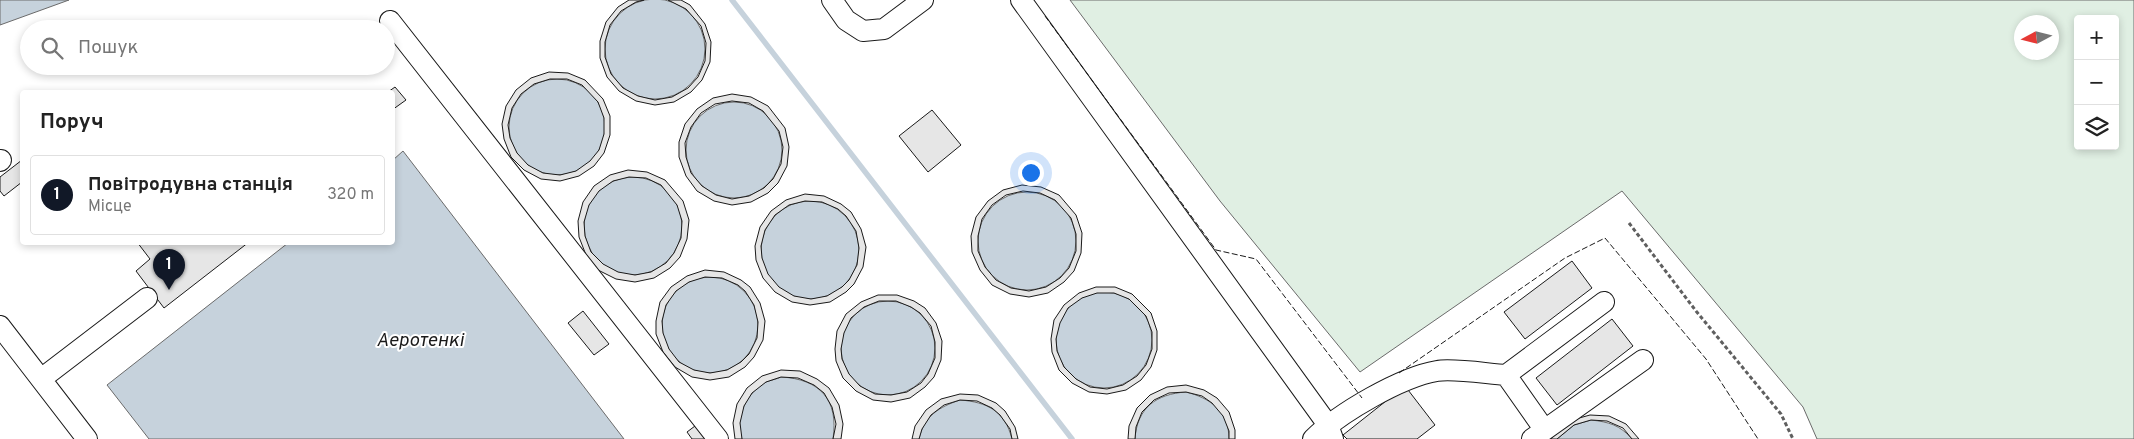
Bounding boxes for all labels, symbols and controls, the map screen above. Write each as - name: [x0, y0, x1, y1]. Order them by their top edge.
- north arrow: [2014, 15, 2059, 60]
- map controls: [2074, 15, 2119, 150]
- button: +: [2074, 15, 2119, 60]
- search box: [20, 20, 395, 75]
- icon: search: [38, 34, 66, 62]
- text: Пошук: [78, 36, 138, 60]
- button: −: [2074, 60, 2119, 105]
- button: layers: [2074, 105, 2119, 150]
- text: Поруч: [40, 109, 104, 136]
- your location: [1018, 160, 1044, 186]
- text: Повітродувна станція: [88, 173, 293, 197]
- text: 1: [54, 185, 60, 205]
- text: 320 m: [327, 185, 374, 205]
- text: Місце: [88, 197, 132, 217]
- pin: 1: [153, 249, 185, 290]
- water label: Аеротенкі: [376, 329, 465, 353]

